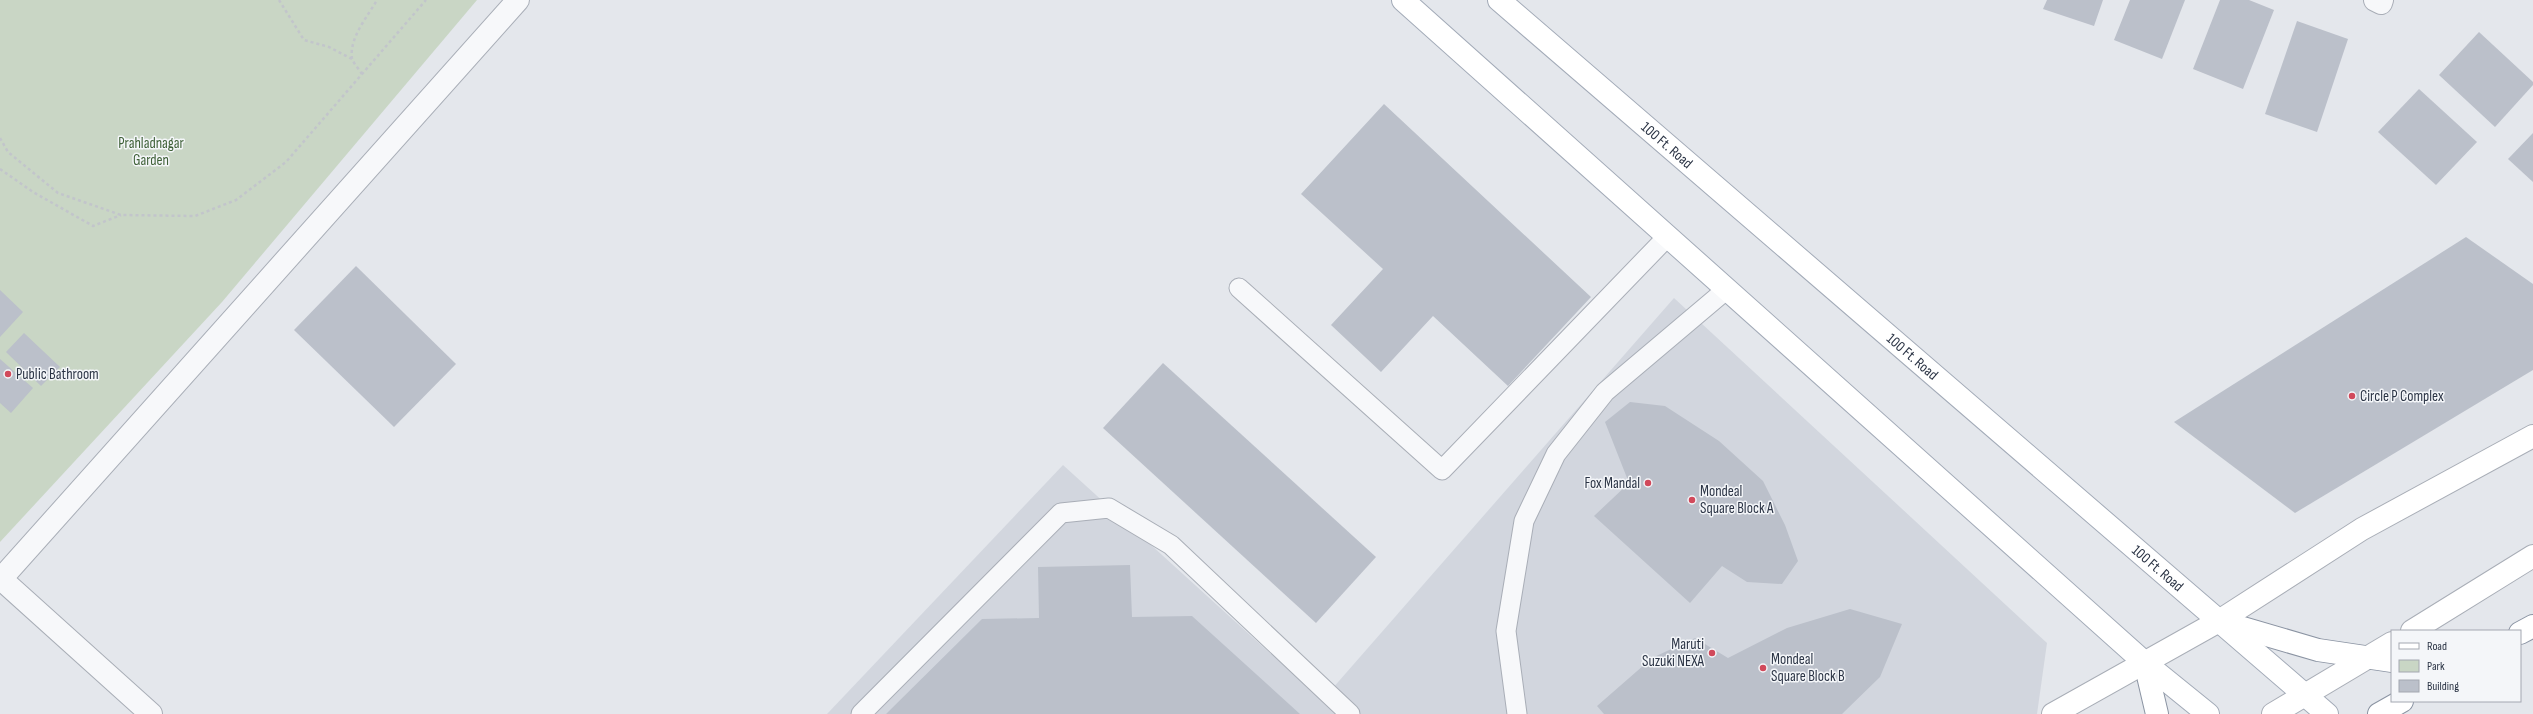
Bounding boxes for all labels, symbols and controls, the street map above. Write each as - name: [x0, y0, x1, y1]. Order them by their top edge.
- street label: 100 Ft. Road: [1637, 118, 1696, 173]
- park label: Prahladnagar Garden: [118, 134, 184, 170]
- street label: 100 Ft. Road: [1882, 329, 1942, 384]
- place label: Public Bathroom: [16, 365, 99, 384]
- marker: Public Bathroom: [3, 369, 13, 379]
- place label: Circle P Complex: [2360, 387, 2444, 406]
- marker: Circle P Complex: [2347, 391, 2357, 401]
- place label: Fox Mandal: [1584, 474, 1640, 493]
- marker: Fox Mandal: [1643, 478, 1653, 488]
- place label: Mondeal Square Block A: [1700, 482, 1774, 518]
- marker: Mondeal Square Block A: [1687, 495, 1697, 505]
- street label: 100 Ft. Road: [2128, 541, 2187, 596]
- legend: [2391, 630, 2521, 702]
- place label: Maruti Suzuki NEXA: [1642, 635, 1705, 671]
- text: Road: [2427, 639, 2447, 654]
- marker: Maruti Suzuki NEXA: [1707, 648, 1717, 658]
- place label: Mondeal Square Block B: [1771, 650, 1845, 686]
- text: Park: [2427, 659, 2445, 674]
- marker: Mondeal Square Block B: [1758, 663, 1768, 673]
- text: Building: [2427, 679, 2459, 694]

